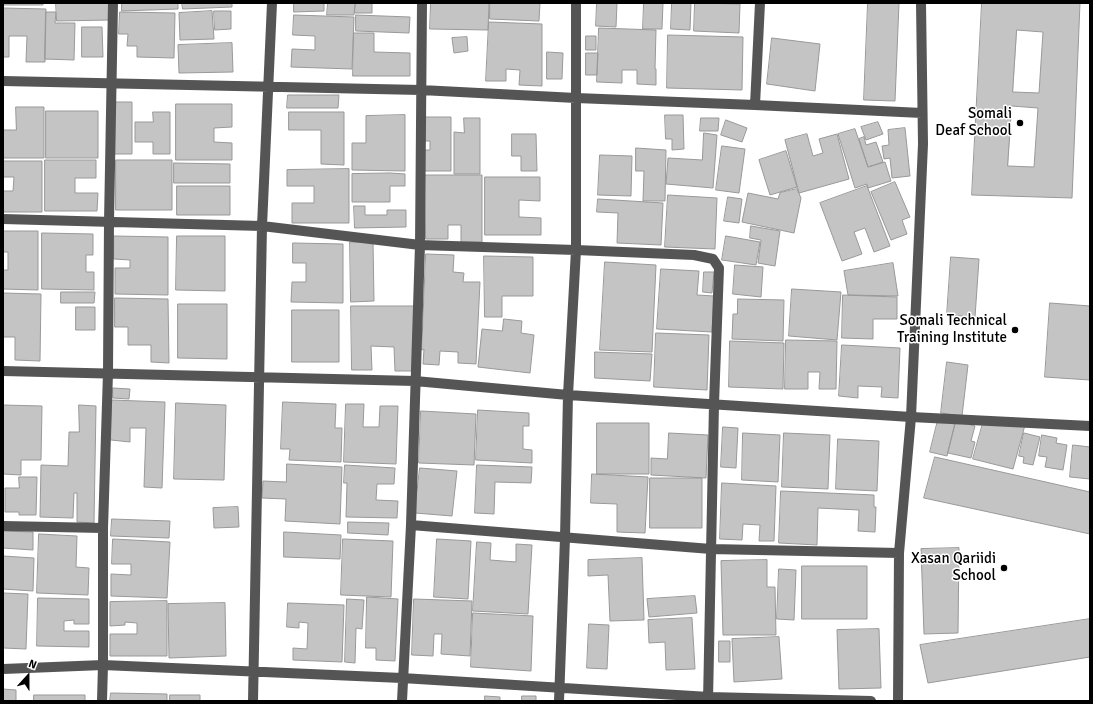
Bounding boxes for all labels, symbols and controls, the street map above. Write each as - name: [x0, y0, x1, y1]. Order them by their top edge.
- place label: Somali Deaf School: [935, 105, 1012, 140]
- marker: Somali Deaf School: [1015, 118, 1025, 128]
- place label: Somali Technical Training Institute: [897, 312, 1007, 347]
- marker: Somali Technical Training Institute: [1010, 325, 1020, 335]
- place label: Xasan Qariidi School: [911, 550, 996, 585]
- marker: Xasan Qariidi School: [999, 563, 1009, 573]
- north arrow: [8, 656, 48, 696]
- text: N: [27, 657, 38, 672]

